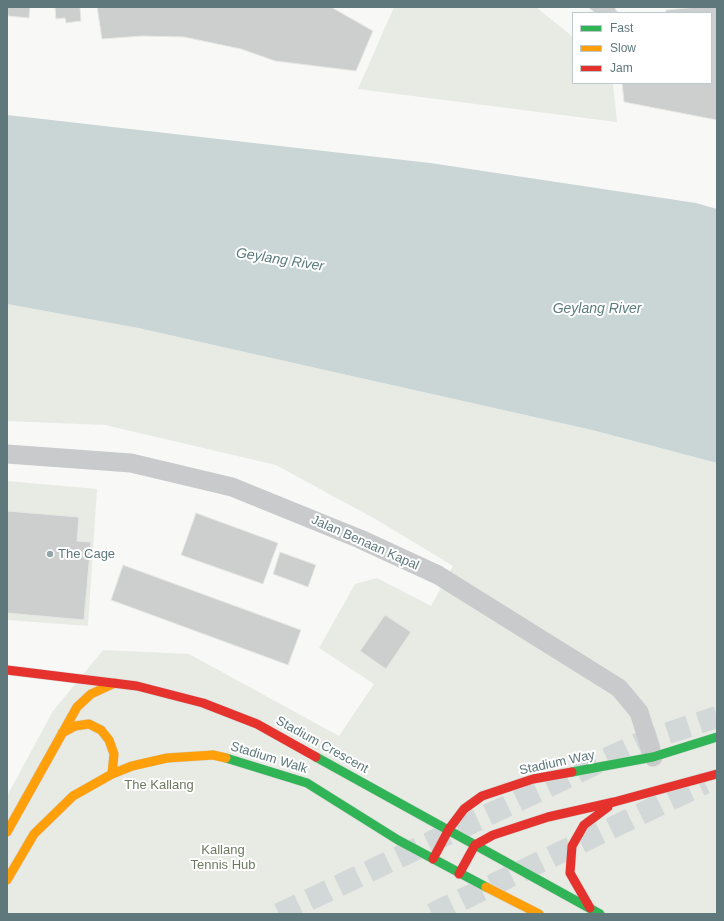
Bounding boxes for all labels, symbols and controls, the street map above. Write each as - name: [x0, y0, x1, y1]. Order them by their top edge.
- legend: [572, 12, 712, 84]
- text: Fast: [610, 21, 633, 35]
- text: Slow: [610, 41, 636, 55]
- text: Jam: [610, 61, 633, 75]
- water label: Geylang River: [235, 245, 325, 275]
- water label: Geylang River: [553, 301, 641, 317]
- street label: Jalan Benaan Kapal: [309, 512, 421, 574]
- place label: The Cage: [58, 546, 115, 562]
- marker: The Cage: [45, 549, 55, 559]
- street label: Stadium Crescent: [273, 713, 371, 777]
- street label: Stadium Walk: [229, 739, 309, 777]
- street label: Stadium Way: [518, 747, 596, 779]
- park label: The Kallang: [124, 777, 194, 793]
- park label: Kallang Tennis Hub: [190, 842, 256, 873]

